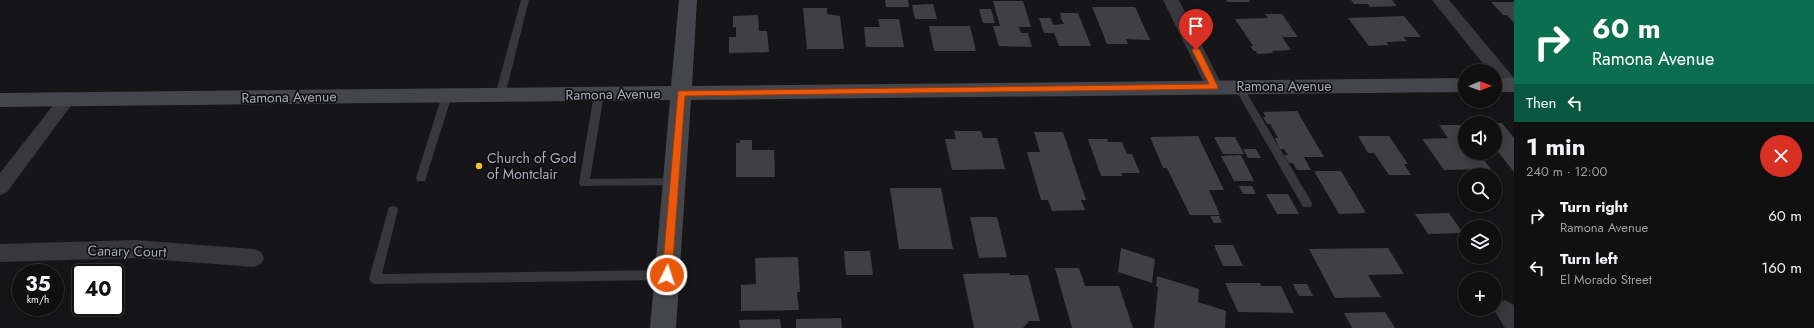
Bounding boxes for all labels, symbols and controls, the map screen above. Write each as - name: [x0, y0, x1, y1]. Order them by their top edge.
- text: 60 m: [1592, 8, 1661, 49]
- pin: [1179, 9, 1213, 50]
- icon: arrive: [1185, 15, 1207, 37]
- icon: right: [1526, 16, 1578, 68]
- text: Ramona Avenue: [1592, 46, 1714, 72]
- north arrow: [1458, 64, 1502, 108]
- map controls: [1458, 64, 1502, 316]
- street label: Ramona Avenue: [1236, 76, 1332, 96]
- street label: Ramona Avenue: [565, 83, 661, 105]
- street label: Ramona Avenue: [241, 86, 337, 108]
- text: Then: [1526, 92, 1556, 114]
- icon: left: [1564, 92, 1586, 114]
- button: sound: [1458, 116, 1502, 160]
- text: 1 min: [1526, 129, 1586, 164]
- button: close: [1760, 135, 1802, 177]
- place label: Church of God of Montclair: [487, 148, 576, 184]
- marker: Church of God of Montclair: [474, 161, 484, 171]
- text: 240 m · 12:00: [1526, 162, 1607, 181]
- button: search: [1458, 168, 1502, 212]
- text: Turn right: [1560, 196, 1628, 218]
- icon: right: [1526, 205, 1548, 227]
- text: 60 m: [1768, 205, 1802, 227]
- text: Ramona Avenue: [1560, 218, 1648, 237]
- button: layers: [1458, 220, 1502, 264]
- street label: Canary Court: [87, 240, 167, 262]
- text: Turn left: [1560, 248, 1618, 270]
- position arrow: [646, 254, 688, 296]
- icon: left: [1526, 257, 1548, 279]
- text: 160 m: [1761, 257, 1802, 279]
- speed limit sign: 40: [72, 264, 124, 316]
- text: 35: [25, 270, 51, 299]
- text: El Morado Street: [1560, 270, 1652, 289]
- button: +: [1458, 272, 1502, 316]
- text: km/h: [27, 292, 49, 307]

